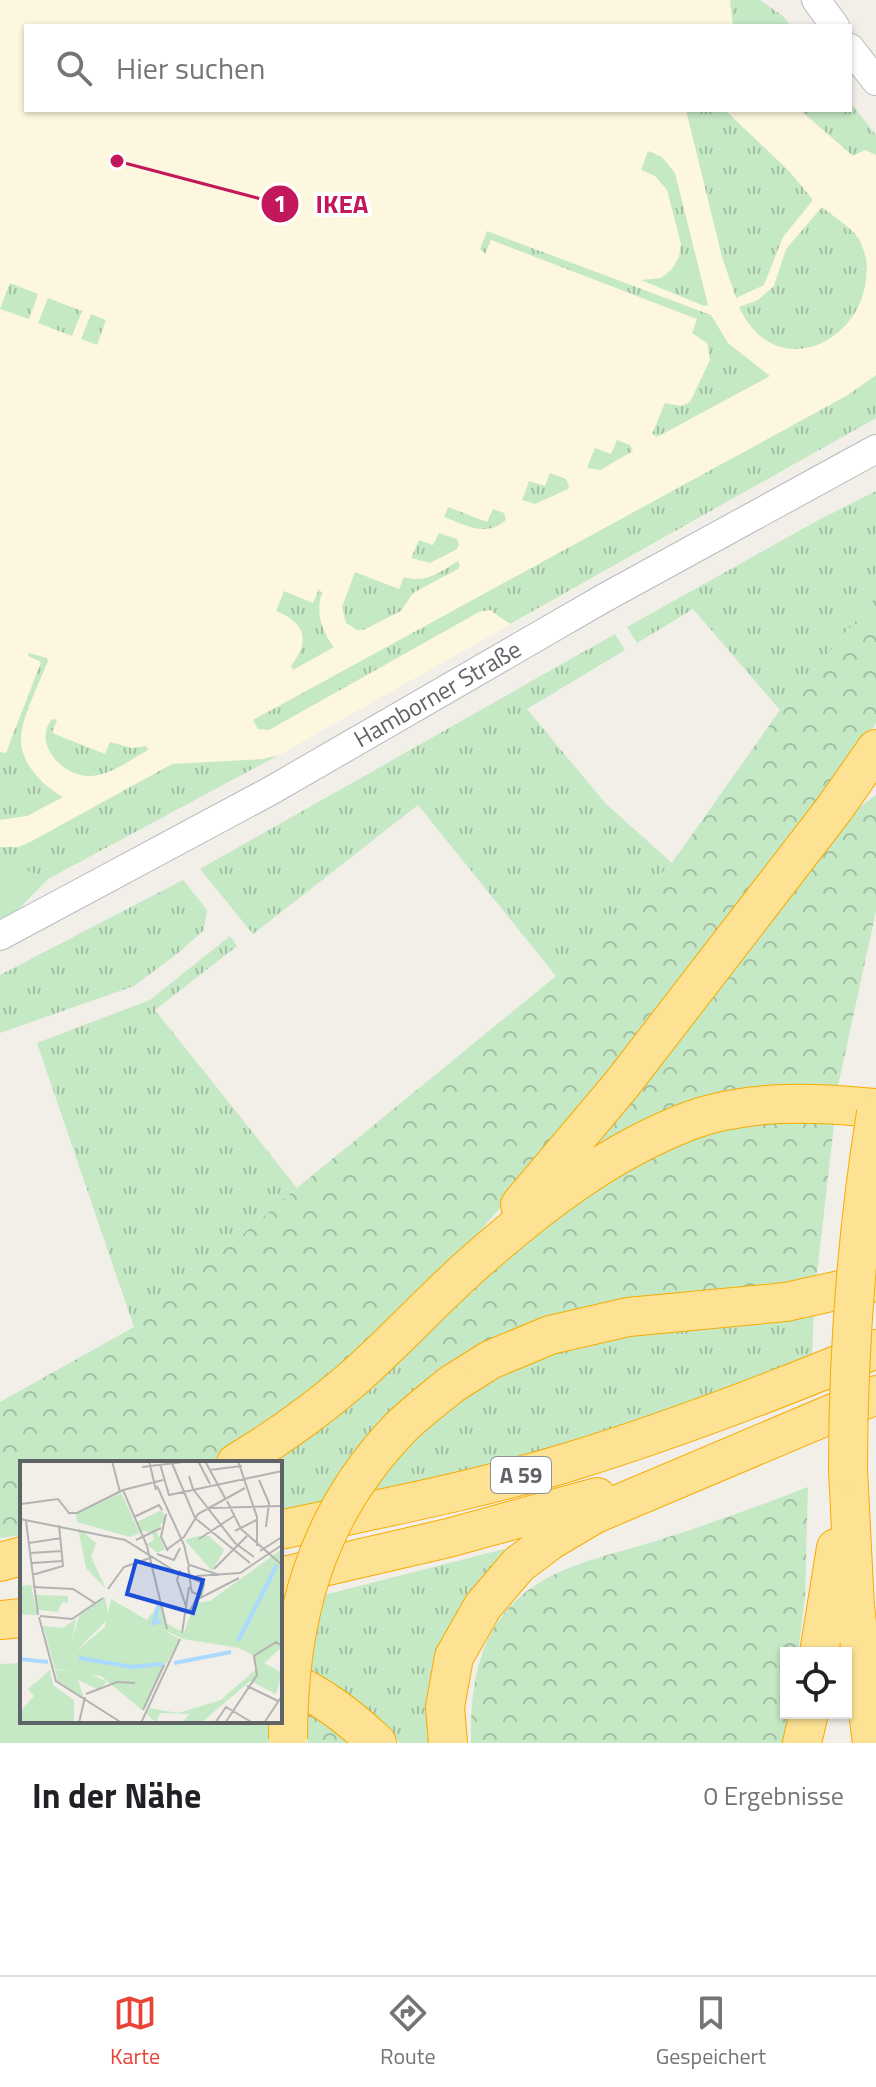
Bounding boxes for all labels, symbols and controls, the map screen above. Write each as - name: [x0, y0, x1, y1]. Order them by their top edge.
- search box: [24, 24, 852, 112]
- text: Hier suchen: [116, 45, 265, 91]
- icon: search: [52, 46, 96, 90]
- callout: IKEA: [260, 179, 385, 229]
- text: IKEA: [316, 184, 369, 223]
- text: 1: [273, 185, 287, 221]
- street label: Hamborner Straße: [347, 631, 527, 756]
- road number: A 59: [491, 1457, 551, 1493]
- inset map: [20, 1461, 282, 1723]
- map controls: [780, 1647, 852, 1719]
- button: locate: [780, 1647, 852, 1719]
- text: In der Nähe: [32, 1769, 201, 1821]
- text: 0 Ergebnisse: [703, 1776, 844, 1815]
- tab: Karte: [110, 1991, 160, 2073]
- tab: Route: [380, 1991, 436, 2073]
- tab: Gespeichert: [656, 1991, 766, 2073]

